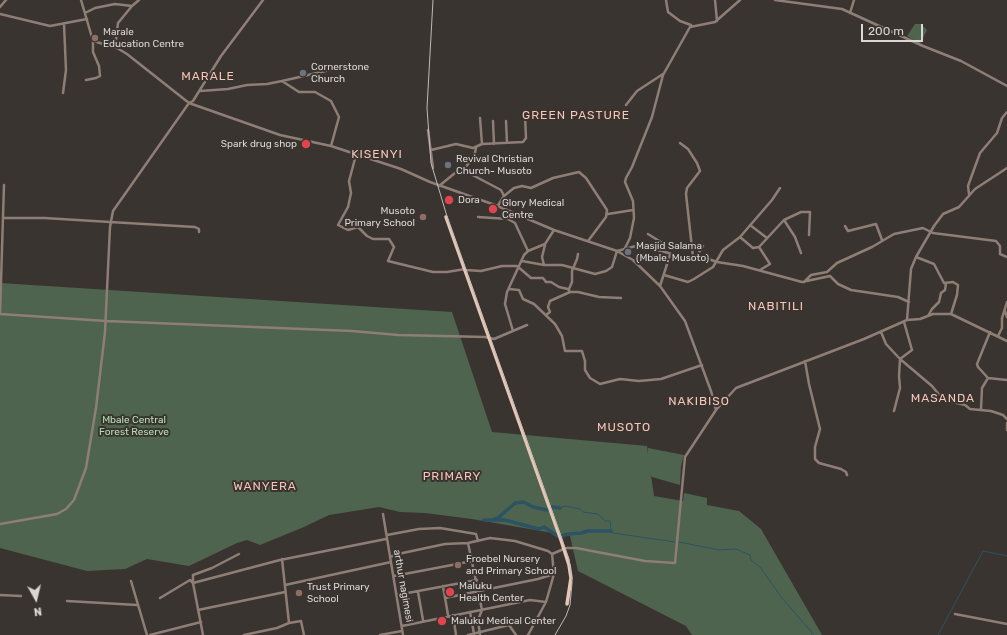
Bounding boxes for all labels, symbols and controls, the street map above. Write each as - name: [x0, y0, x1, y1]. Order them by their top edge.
- scale bar: [863, 16, 925, 42]
- text: 200 m: [868, 24, 904, 38]
- place label: Marale Education Centre: [103, 26, 184, 50]
- marker: Marale Education Centre: [90, 33, 100, 43]
- place label: Cornerstone Church: [311, 61, 369, 84]
- marker: Cornerstone Church: [298, 68, 308, 78]
- district label: MARALE: [181, 70, 235, 84]
- district label: GREEN PASTURE: [522, 109, 630, 123]
- place label: Spark drug shop: [221, 138, 297, 150]
- marker: Spark drug shop: [300, 138, 312, 150]
- district label: KISENYI: [351, 148, 403, 162]
- place label: Revival Christian Church- Musoto: [456, 153, 534, 176]
- marker: Revival Christian Church- Musoto: [443, 160, 453, 170]
- marker: Dora: [443, 194, 455, 206]
- place label: Dora: [458, 194, 480, 206]
- place label: Glory Medical Centre: [502, 197, 564, 220]
- marker: Glory Medical Centre: [487, 203, 499, 215]
- place label: Musoto Primary School: [344, 205, 415, 228]
- marker: Musoto Primary School: [418, 212, 428, 222]
- place label: Masjid Salama (Mbale, Musoto): [636, 240, 709, 264]
- marker: Masjid Salama (Mbale, Musoto): [623, 247, 633, 257]
- district label: NABITILI: [748, 300, 804, 314]
- district label: MASANDA: [911, 392, 975, 406]
- district label: NAKIBISO: [668, 395, 730, 409]
- park label: Mbale Central Forest Reserve: [99, 414, 169, 438]
- district label: MUSOTO: [597, 421, 651, 435]
- district label: PRIMARY: [423, 470, 481, 484]
- district label: WANYERA: [233, 480, 297, 494]
- street label: arthur nagimesi: [391, 549, 415, 623]
- place label: Froebel Nursery and Primary School: [466, 553, 557, 576]
- marker: Froebel Nursery and Primary School: [453, 560, 463, 570]
- north arrow: [16, 579, 56, 619]
- place label: Maluku Health Center: [459, 580, 524, 604]
- place label: Trust Primary School: [307, 581, 370, 604]
- marker: Maluku Health Center: [444, 586, 456, 598]
- marker: Trust Primary School: [294, 588, 304, 598]
- text: N: [33, 604, 43, 618]
- marker: Maluku Medical Center: [436, 615, 448, 627]
- place label: Maluku Medical Center: [451, 615, 556, 627]

